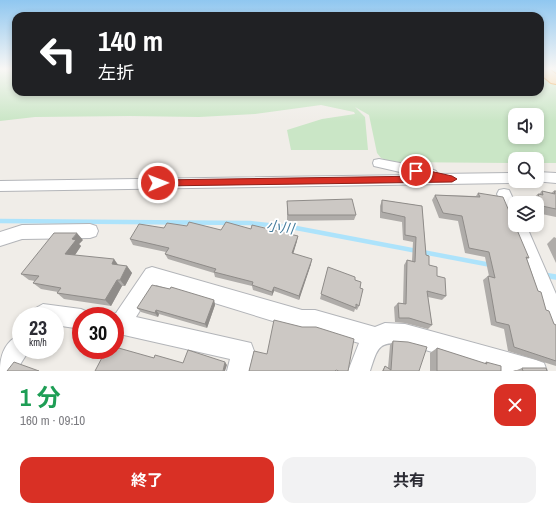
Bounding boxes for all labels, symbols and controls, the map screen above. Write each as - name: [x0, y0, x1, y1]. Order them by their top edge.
- text: 140 m: [98, 22, 163, 60]
- icon: left: [32, 28, 84, 80]
- text: 左折: [98, 60, 134, 85]
- map controls: [508, 108, 544, 232]
- button: sound: [508, 108, 544, 144]
- button: search: [508, 152, 544, 188]
- pin: [399, 154, 433, 188]
- icon: arrive: [405, 160, 427, 182]
- position arrow: [137, 162, 179, 204]
- button: layers: [508, 196, 544, 232]
- water label: 小川: [265, 216, 297, 238]
- speed limit sign: 30: [72, 307, 124, 359]
- text: 23: [29, 314, 47, 341]
- text: km/h: [29, 336, 47, 349]
- text: 1 分: [20, 381, 60, 413]
- button: close: [494, 384, 536, 426]
- text: 160 m · 09:10: [20, 412, 85, 429]
- button: 終了: [20, 457, 274, 503]
- button: 共有: [282, 457, 536, 503]

